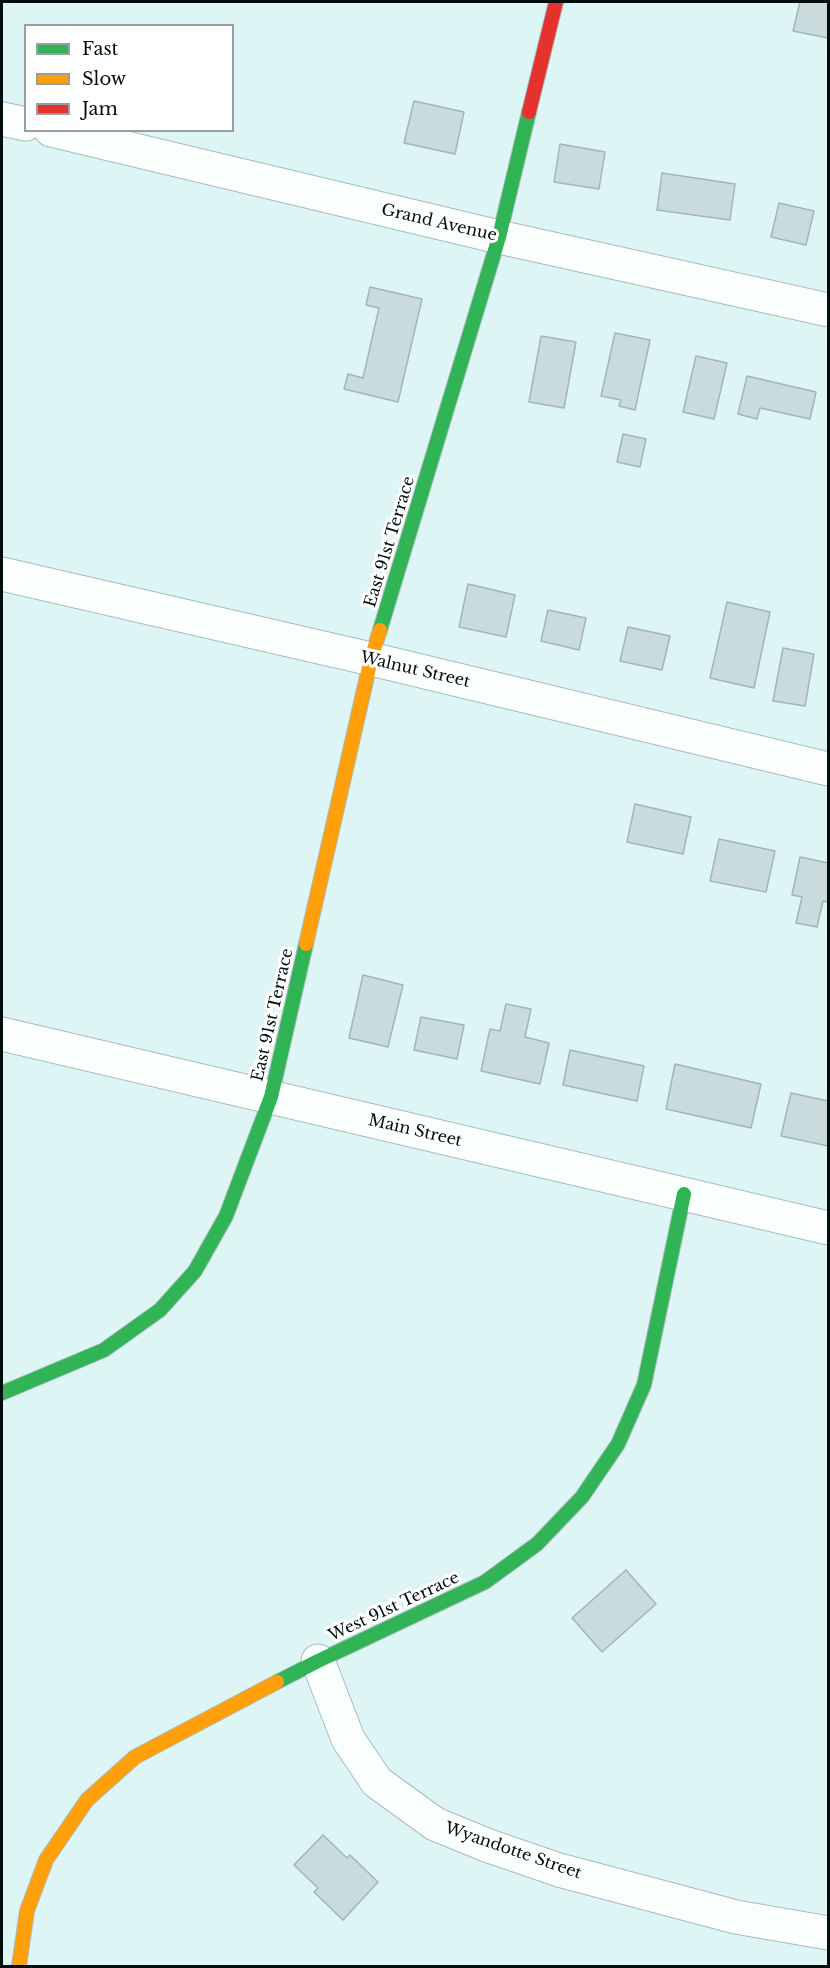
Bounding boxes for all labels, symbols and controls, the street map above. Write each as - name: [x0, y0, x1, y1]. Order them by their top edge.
- legend: [24, 24, 234, 132]
- text: Fast: [82, 38, 118, 60]
- text: Slow: [82, 68, 126, 90]
- text: Jam: [82, 98, 118, 120]
- street label: Grand Avenue: [379, 200, 499, 246]
- street label: East 91st Terrace: [361, 474, 419, 610]
- street label: Walnut Street: [358, 648, 472, 692]
- street label: East 91st Terrace: [248, 947, 298, 1083]
- street label: Main Street: [366, 1111, 464, 1151]
- street label: West 91st Terrace: [326, 1568, 462, 1646]
- street label: Wyandotte Street: [442, 1819, 584, 1883]

